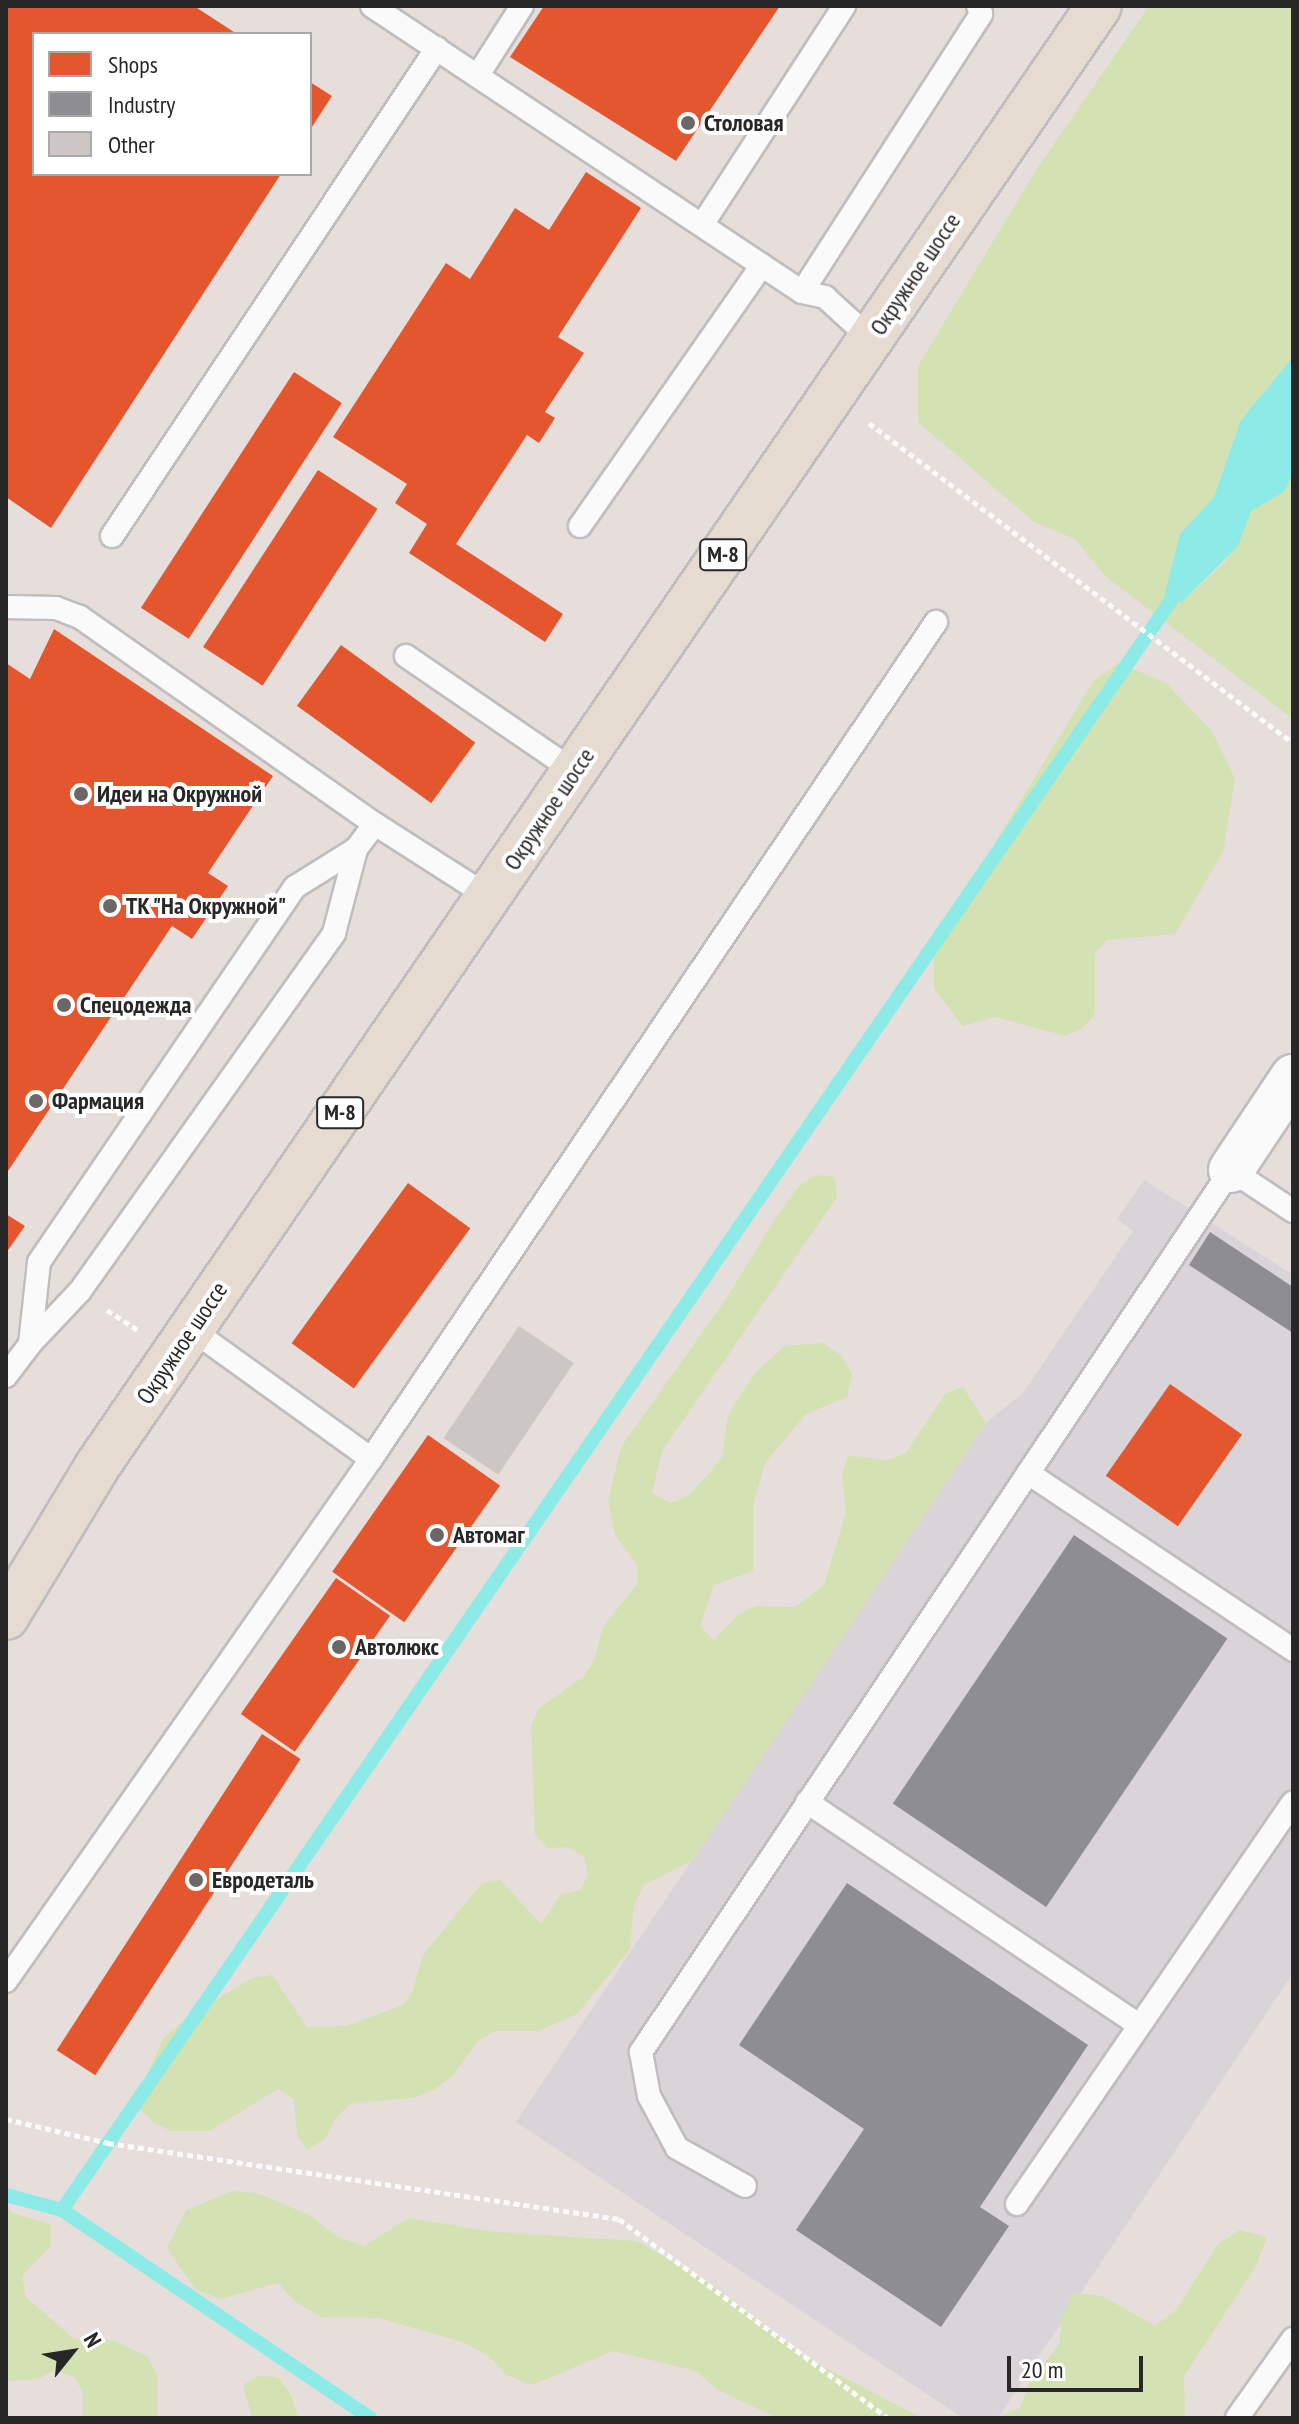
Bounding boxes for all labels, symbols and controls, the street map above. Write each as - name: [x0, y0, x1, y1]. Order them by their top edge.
- legend: [32, 32, 312, 176]
- text: Shops: [108, 49, 158, 80]
- text: Industry: [108, 89, 175, 120]
- place label: Столовая: [704, 109, 783, 137]
- marker: Столовая: [679, 114, 697, 132]
- text: Other: [108, 129, 155, 160]
- street label: Окружное шоссе: [864, 207, 966, 341]
- road number: М-8: [699, 537, 747, 573]
- street label: Окружное шоссе: [498, 742, 600, 876]
- place label: Идеи на Окружной: [97, 780, 262, 808]
- marker: Идеи на Окружной: [72, 785, 90, 803]
- place label: ТК "На Окружной": [126, 892, 289, 920]
- marker: ТК "На Окружной": [101, 897, 119, 915]
- place label: Спецодежда: [80, 991, 191, 1019]
- marker: Спецодежда: [55, 996, 73, 1014]
- place label: Фармация: [52, 1087, 144, 1115]
- marker: Фармация: [27, 1092, 45, 1110]
- road number: М-8: [316, 1095, 364, 1131]
- street label: Окружное шоссе: [131, 1276, 233, 1410]
- place label: Автомаг: [453, 1521, 525, 1549]
- marker: Автомаг: [428, 1526, 446, 1544]
- place label: Автолюкс: [355, 1633, 439, 1661]
- marker: Автолюкс: [330, 1638, 348, 1656]
- place label: Евродеталь: [212, 1866, 314, 1894]
- marker: Евродеталь: [187, 1871, 205, 1889]
- north arrow: [32, 2312, 112, 2392]
- text: N: [78, 2328, 108, 2352]
- scale bar: [1011, 2340, 1147, 2390]
- text: 20 m: [1021, 2354, 1063, 2385]

